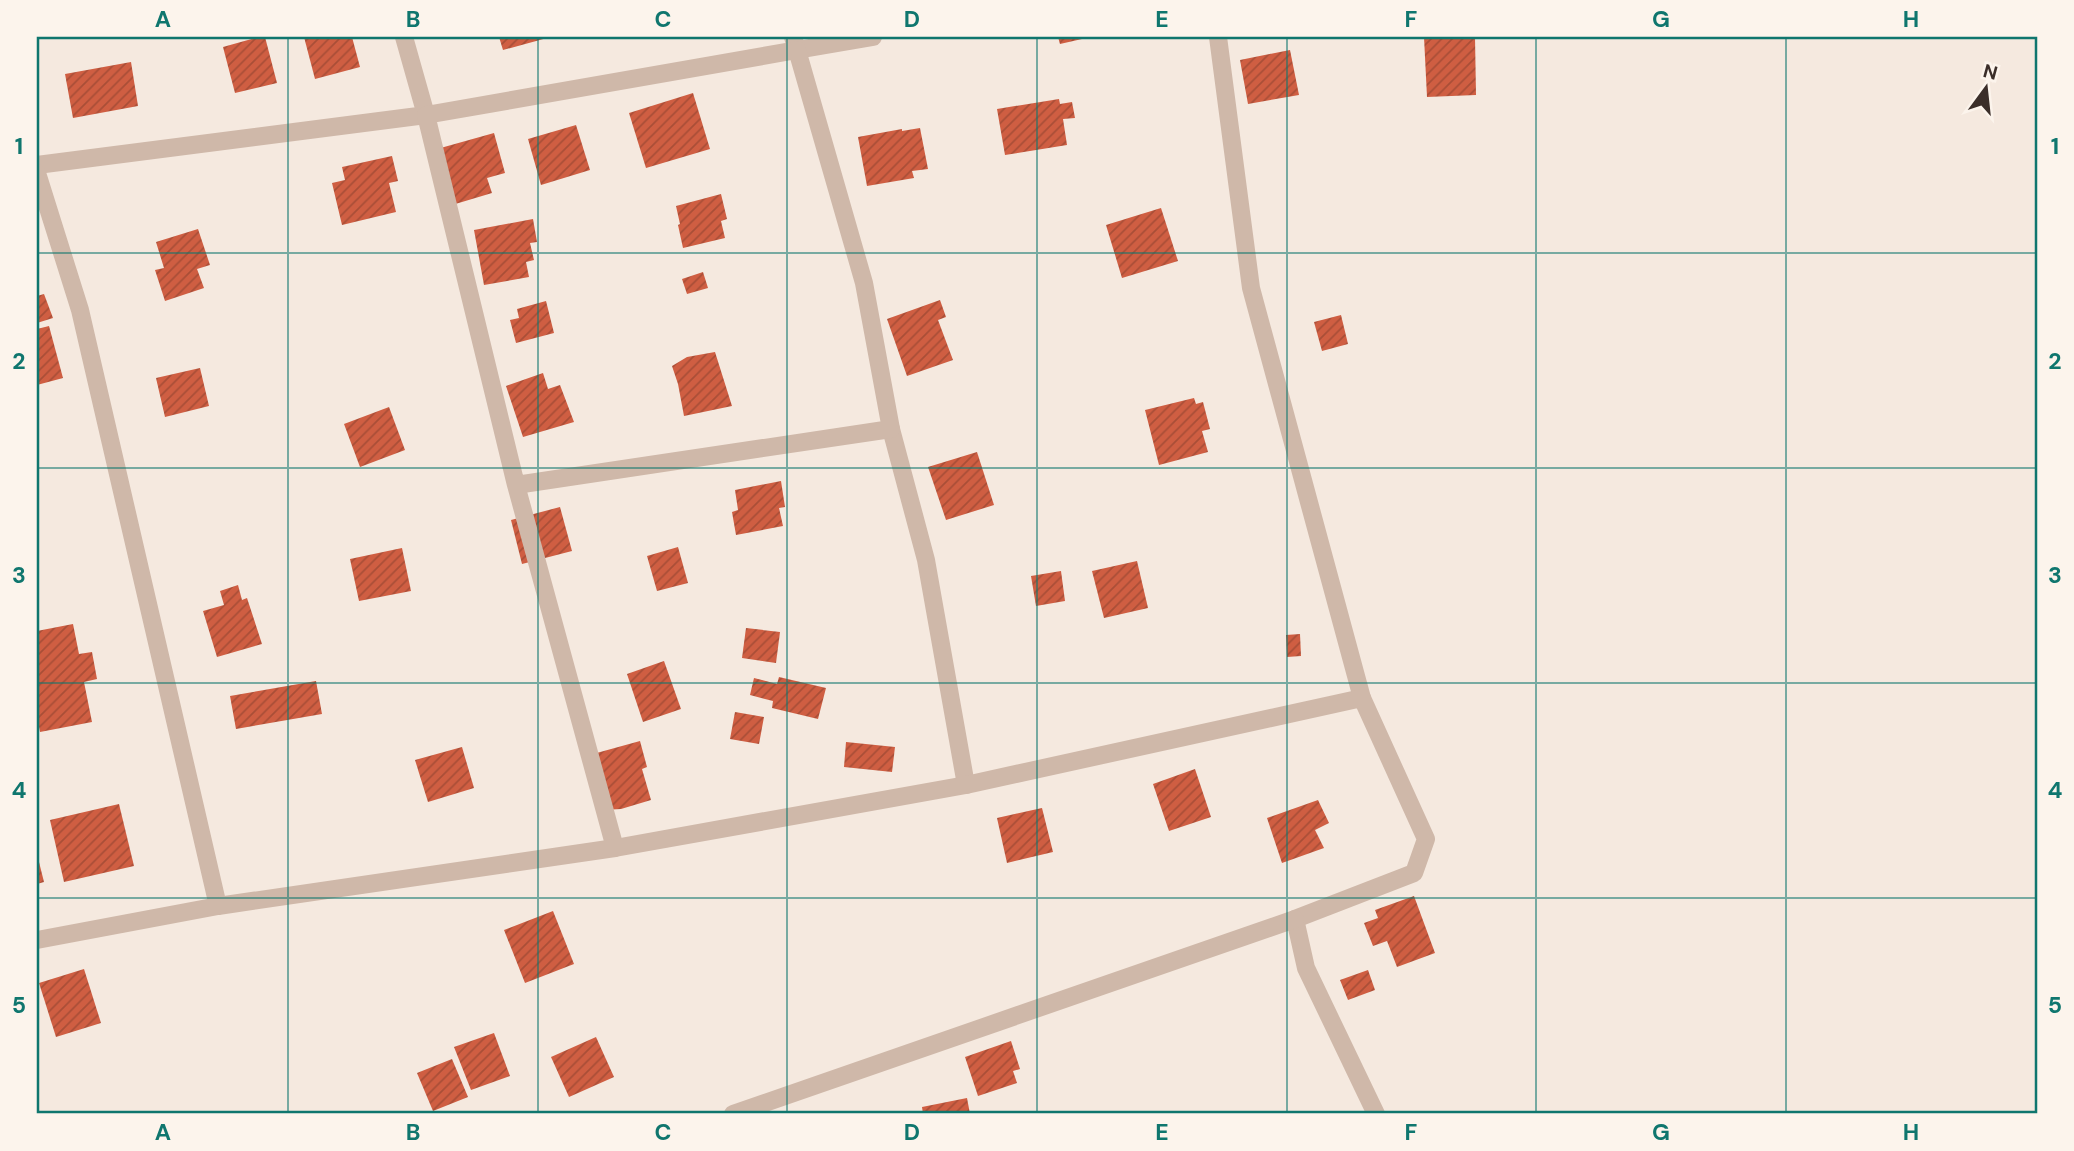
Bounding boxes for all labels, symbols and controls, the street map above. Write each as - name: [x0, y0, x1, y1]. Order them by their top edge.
- text: A: [155, 4, 171, 34]
- text: B: [406, 4, 420, 34]
- text: C: [655, 4, 671, 34]
- text: D: [904, 4, 920, 34]
- text: E: [1155, 4, 1169, 34]
- text: F: [1405, 4, 1418, 34]
- text: G: [1652, 4, 1670, 34]
- text: H: [1903, 4, 1919, 34]
- north arrow: [1952, 52, 2022, 122]
- text: N: [1980, 58, 2000, 86]
- text: 1: [15, 131, 23, 161]
- text: 1: [2051, 131, 2059, 161]
- text: 2: [12, 346, 26, 376]
- text: 2: [2048, 346, 2062, 376]
- text: 3: [12, 560, 26, 590]
- text: 3: [2048, 560, 2062, 590]
- text: 4: [12, 775, 27, 805]
- text: 4: [2048, 775, 2063, 805]
- text: 5: [12, 990, 26, 1020]
- text: 5: [2048, 990, 2062, 1020]
- text: A: [155, 1117, 171, 1147]
- text: B: [406, 1117, 420, 1147]
- text: C: [655, 1117, 671, 1147]
- text: D: [904, 1117, 920, 1147]
- text: E: [1155, 1117, 1169, 1147]
- text: F: [1405, 1117, 1418, 1147]
- text: G: [1652, 1117, 1670, 1147]
- text: H: [1903, 1117, 1919, 1147]

